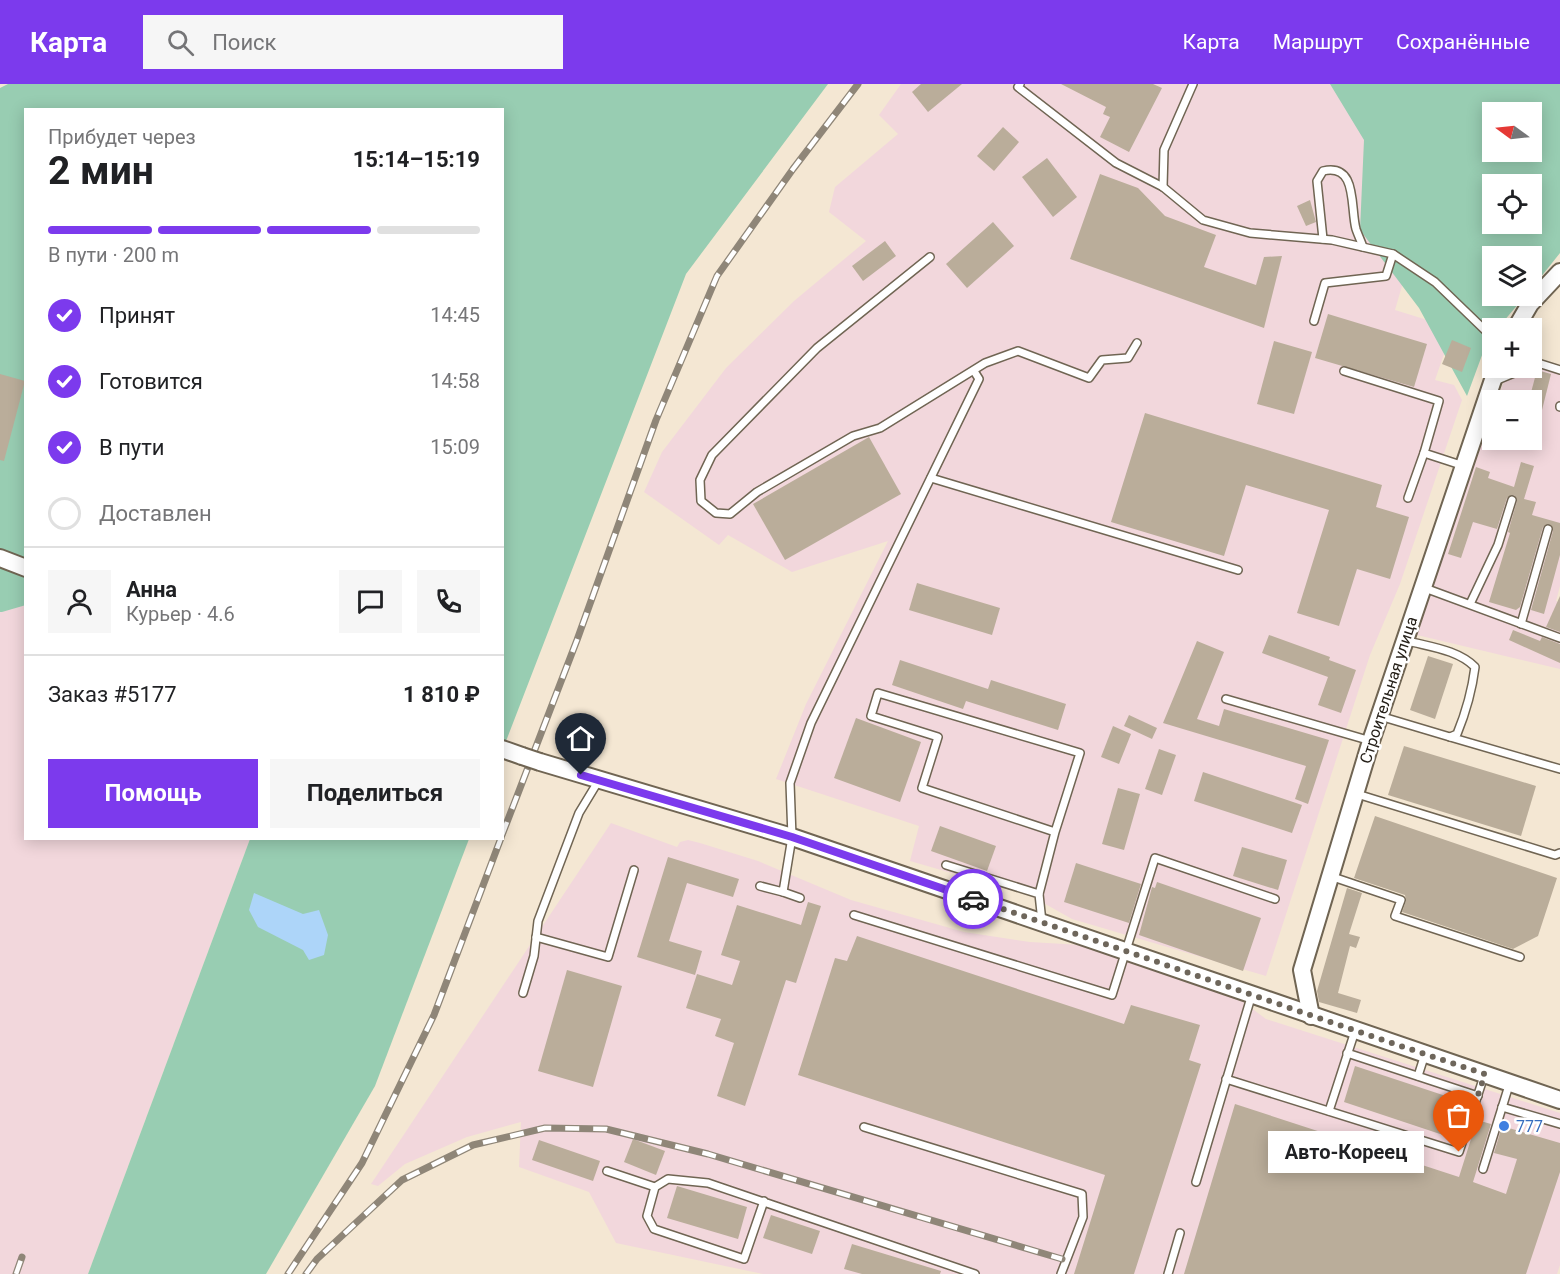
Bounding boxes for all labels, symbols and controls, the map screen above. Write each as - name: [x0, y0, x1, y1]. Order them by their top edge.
- search box: [143, 15, 563, 69]
- text: Карта: [30, 26, 107, 59]
- icon: search: [164, 26, 197, 59]
- text: Поиск: [212, 30, 277, 55]
- text: Карта: [1183, 30, 1240, 54]
- text: Маршрут: [1273, 30, 1363, 54]
- text: Сохранённые: [1396, 30, 1530, 54]
- north arrow: [1482, 102, 1542, 162]
- map controls: [1482, 102, 1542, 450]
- text: Прибудет через: [48, 125, 196, 149]
- text: 15:14–15:19: [353, 147, 480, 172]
- text: 2 мин: [48, 148, 154, 194]
- button: locate: [1482, 174, 1542, 234]
- text: В пути · 200 m: [48, 243, 179, 267]
- button: layers: [1482, 246, 1542, 306]
- icon: check: [48, 299, 81, 332]
- text: Принят: [99, 303, 175, 328]
- text: 14:45: [430, 303, 480, 327]
- button: +: [1482, 318, 1542, 378]
- icon: check: [48, 365, 81, 398]
- text: Готовится: [99, 369, 203, 394]
- text: 14:58: [430, 369, 480, 393]
- button: −: [1482, 390, 1542, 450]
- icon: check: [48, 431, 81, 464]
- text: В пути: [99, 435, 165, 460]
- text: 15:09: [430, 435, 480, 459]
- text: Доставлен: [99, 501, 212, 526]
- button: person: [48, 570, 111, 633]
- button: chat: [339, 570, 402, 633]
- button: phone: [417, 570, 480, 633]
- text: Анна: [126, 577, 177, 602]
- text: Курьер · 4.6: [126, 602, 235, 626]
- street label: Строительная улица: [1356, 614, 1421, 766]
- text: Заказ #5177: [48, 682, 177, 707]
- text: 1 810 ₽: [403, 682, 480, 707]
- pin: [555, 713, 606, 775]
- icon: home: [564, 722, 597, 755]
- button: Помощь: [48, 759, 258, 828]
- button: Поделиться: [270, 759, 480, 828]
- courier: [943, 869, 1003, 929]
- icon: car: [957, 883, 990, 916]
- pin: [1433, 1090, 1484, 1152]
- icon: bag: [1442, 1099, 1475, 1132]
- place label: 777: [1516, 1117, 1543, 1136]
- marker: 777: [1497, 1119, 1511, 1133]
- callout: Авто-Кореец: [1267, 1131, 1423, 1173]
- text: Авто-Кореец: [1285, 1140, 1407, 1164]

